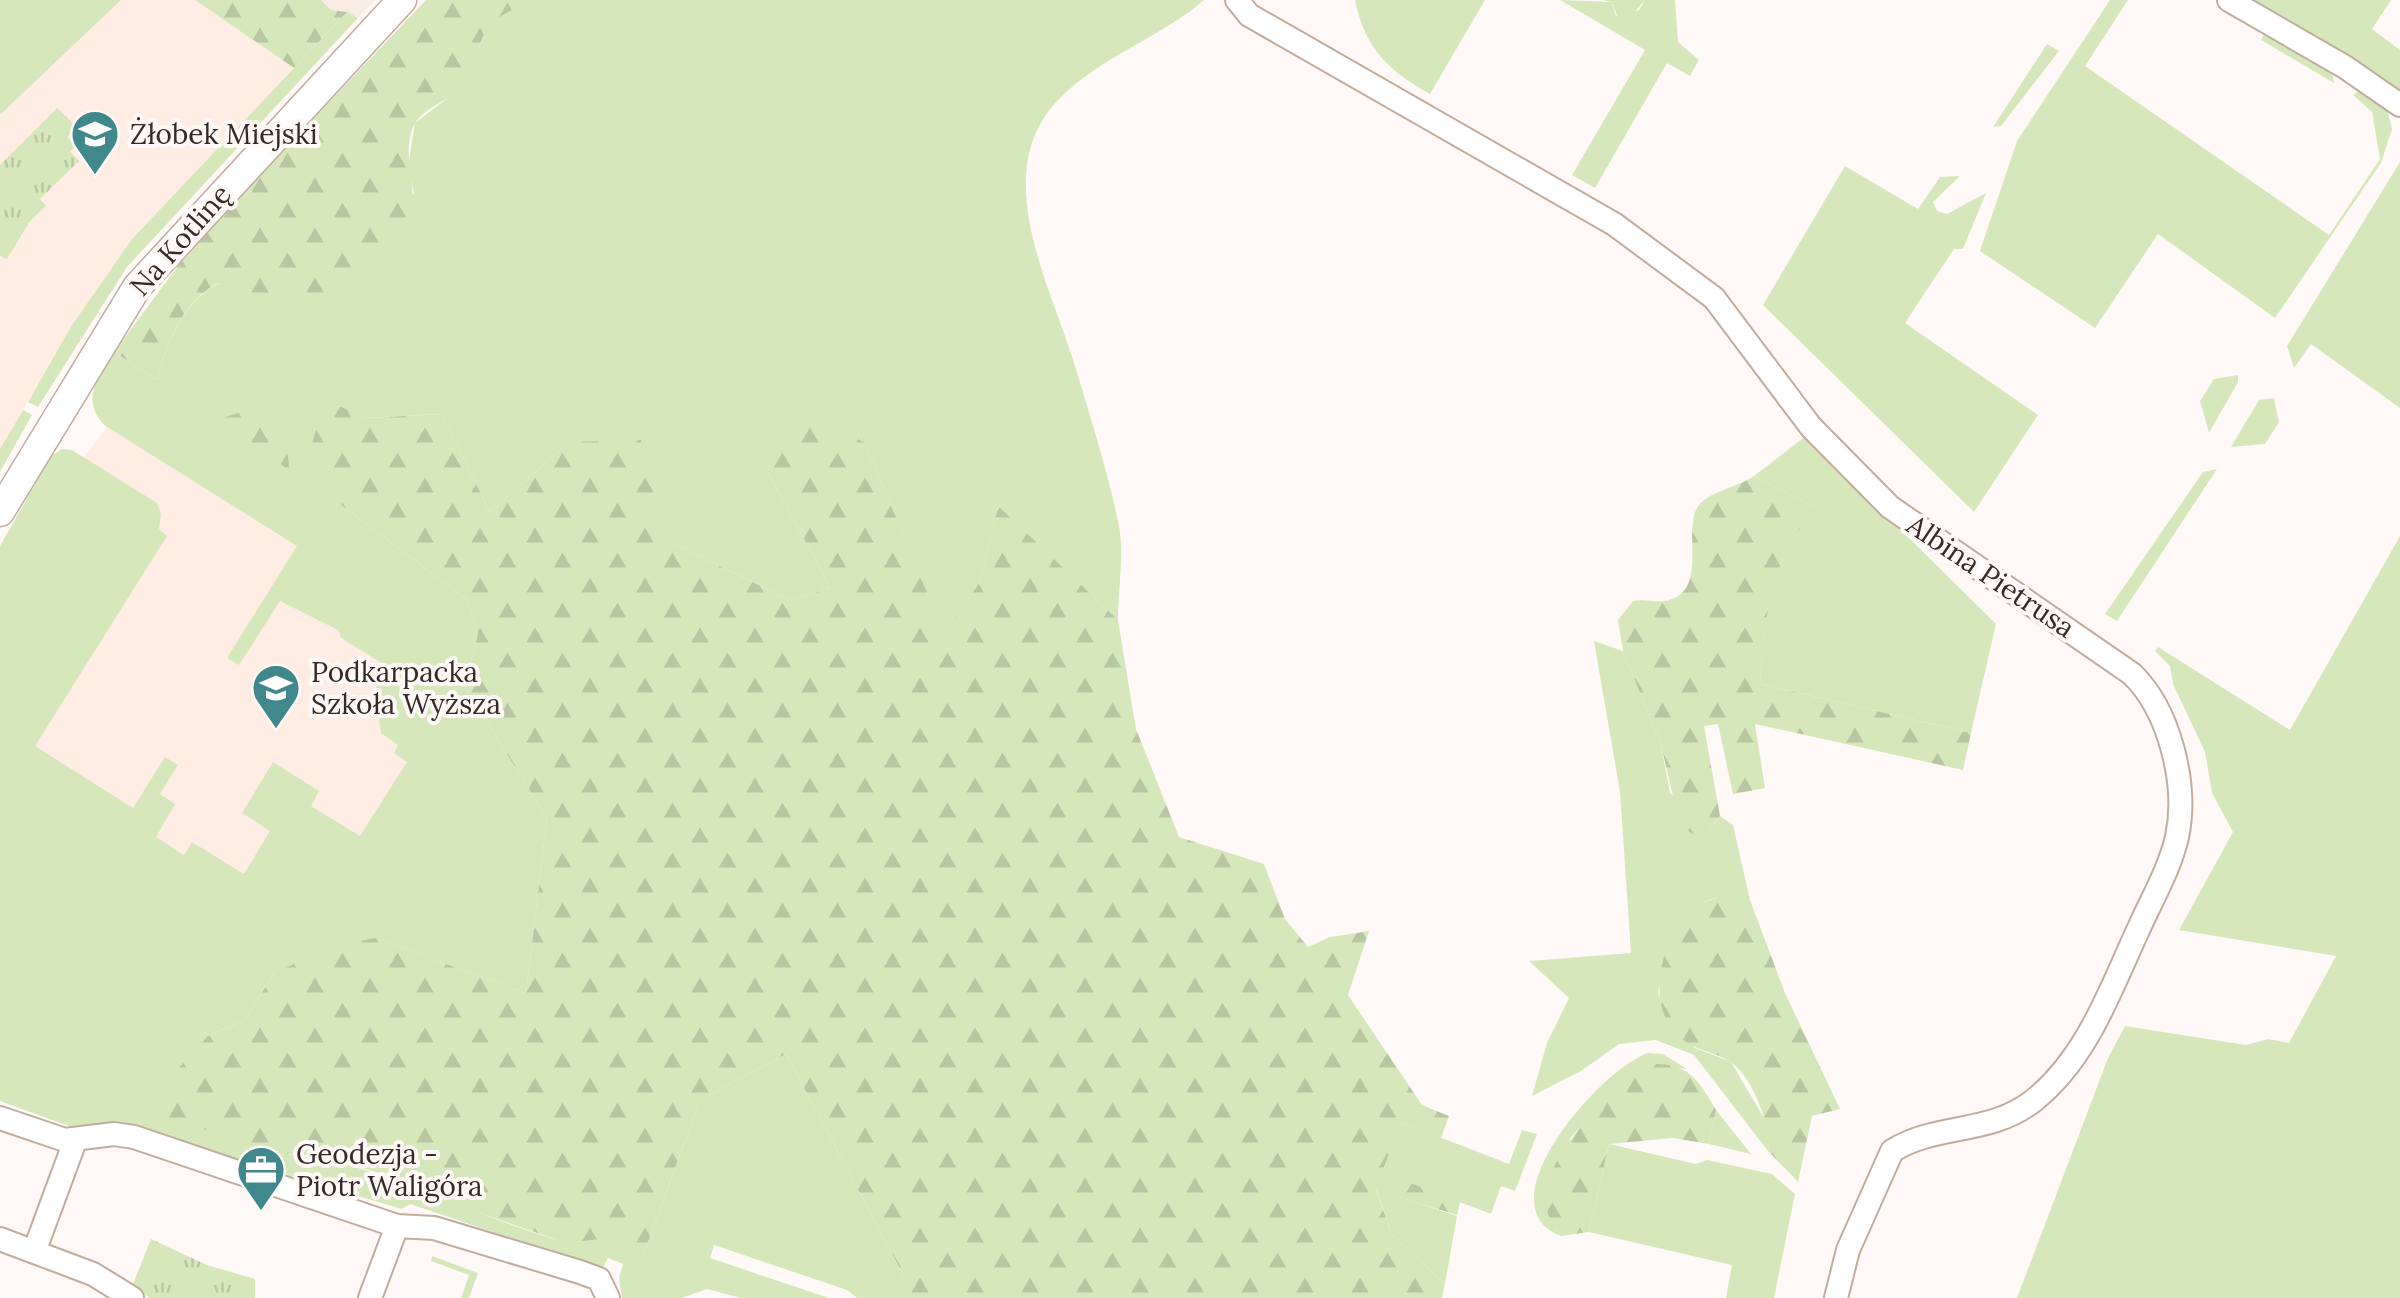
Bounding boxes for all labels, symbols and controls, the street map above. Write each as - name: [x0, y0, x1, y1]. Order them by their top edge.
- school or university icon: Żłobek Miejski: [69, 108, 121, 176]
- place label: Żłobek Miejski: [130, 116, 318, 152]
- street label: Na Kotlinę: [122, 177, 238, 303]
- street label: Albina Pietrusa: [1899, 506, 2082, 645]
- place label: Podkarpacka Szkoła Wyższa: [311, 654, 501, 722]
- school or university icon: Podkarpacka Szkoła Wyższa: [250, 662, 302, 730]
- place label: Geodezja - Piotr Waligóra: [296, 1136, 482, 1204]
- office icon: Geodezja - Piotr Waligóra: [235, 1144, 287, 1212]

